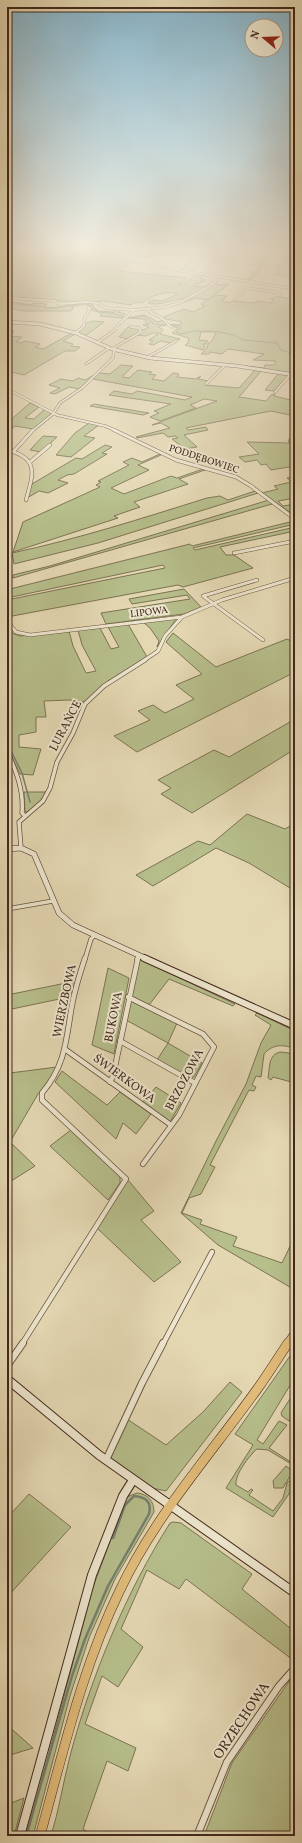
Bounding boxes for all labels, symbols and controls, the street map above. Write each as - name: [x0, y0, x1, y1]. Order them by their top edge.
- north arrow: [244, 18, 284, 58]
- text: N: [248, 29, 264, 41]
- street label: PODDĘBOWIEC: [167, 441, 241, 477]
- street label: LIPOWA: [129, 603, 169, 621]
- street label: LURAŃCE: [45, 697, 86, 754]
- street label: WIERZBOWA: [49, 962, 81, 1039]
- street label: BUKOWA: [101, 990, 127, 1044]
- street label: BRZOZOWA: [162, 1046, 208, 1114]
- street label: ŚWIERKOWA: [89, 1050, 160, 1107]
- street label: ORZECHOWA: [209, 1679, 275, 1763]

